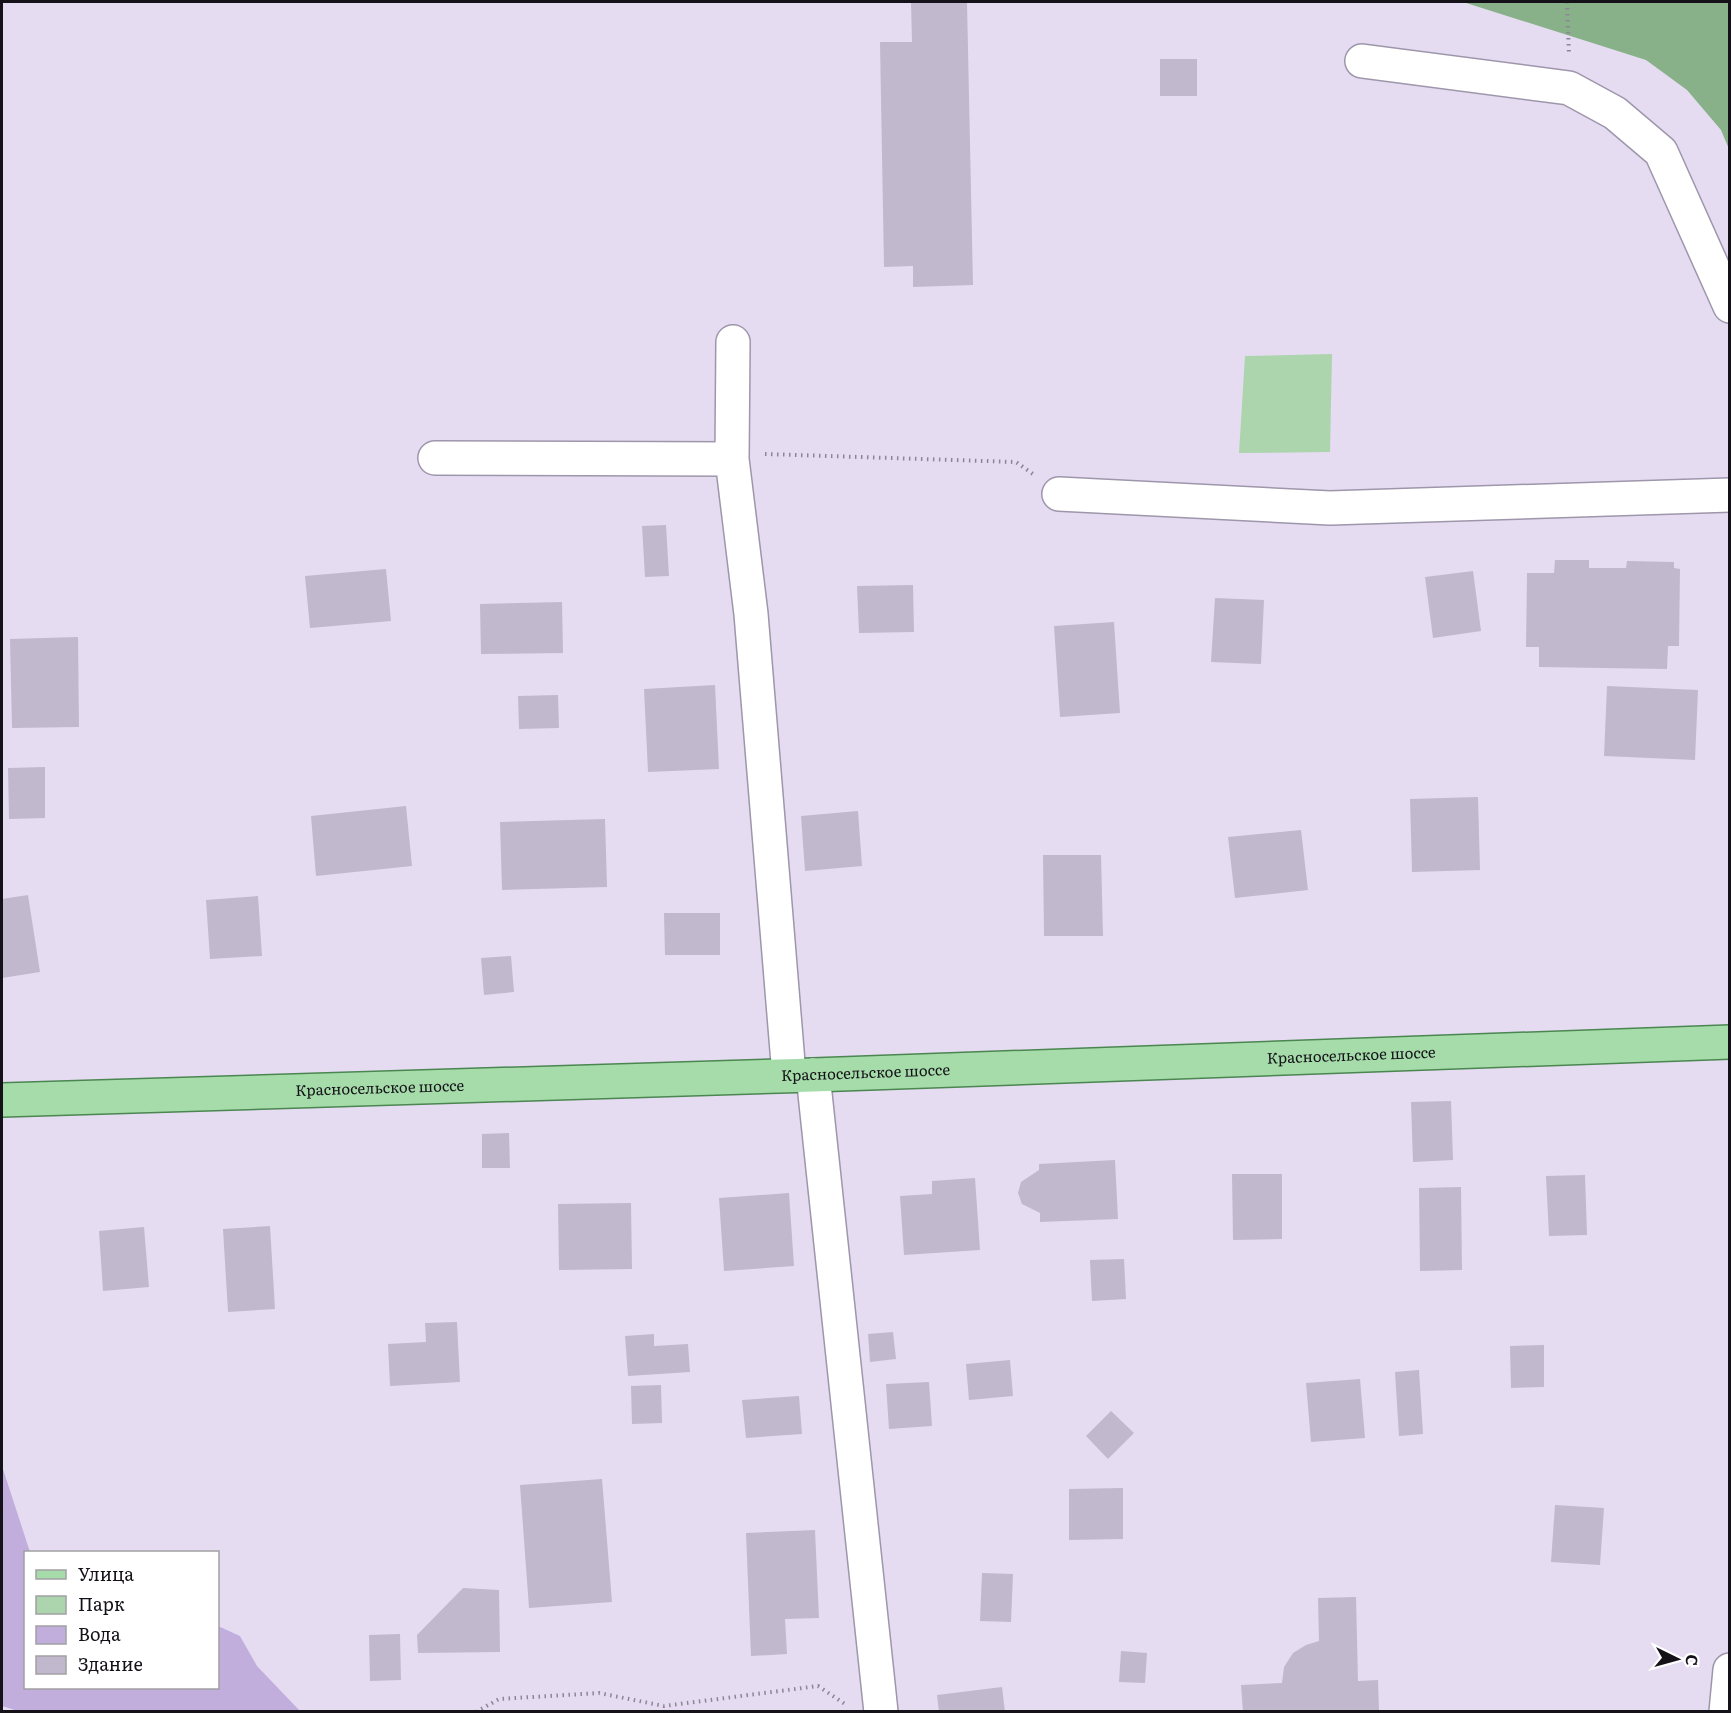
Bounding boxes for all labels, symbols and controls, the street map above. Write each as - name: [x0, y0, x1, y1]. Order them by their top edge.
- street label: Красносельское шоссе: [1266, 1040, 1436, 1069]
- street label: Красносельское шоссе: [781, 1057, 951, 1086]
- street label: Красносельское шоссе: [295, 1073, 465, 1101]
- legend: [24, 1551, 219, 1689]
- text: Улица: [78, 1560, 134, 1587]
- text: Парк: [78, 1590, 125, 1617]
- text: Вода: [78, 1620, 121, 1647]
- north arrow: [1647, 1629, 1707, 1689]
- text: Здание: [78, 1650, 143, 1677]
- text: С: [1680, 1654, 1705, 1667]

